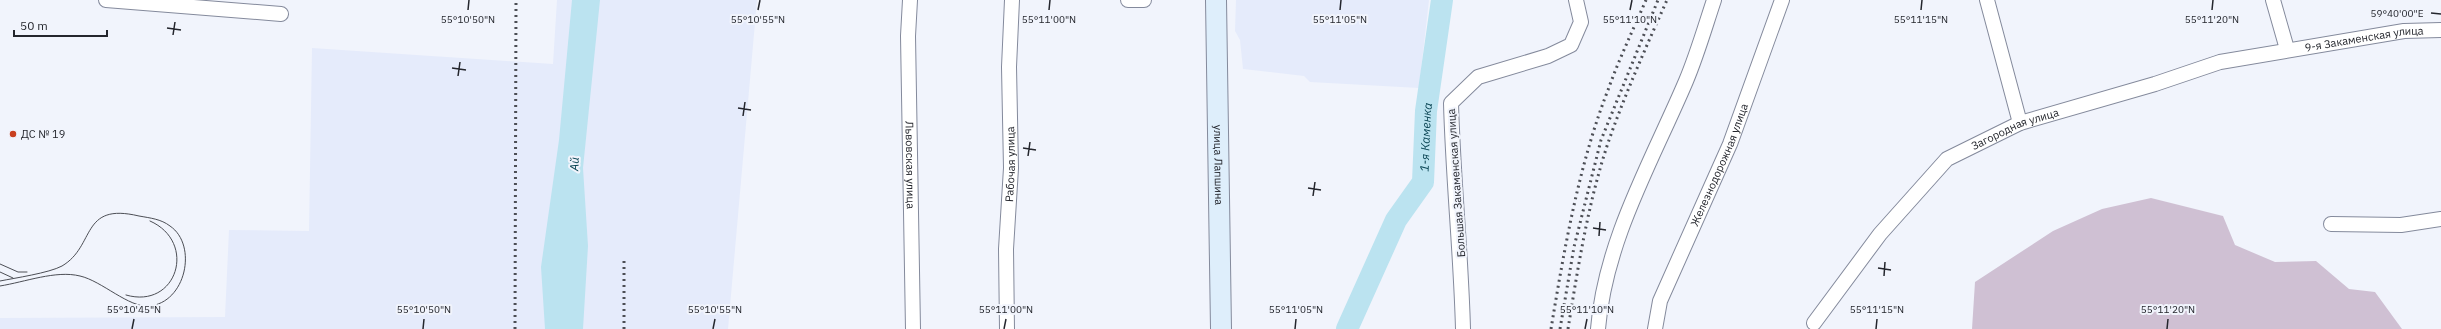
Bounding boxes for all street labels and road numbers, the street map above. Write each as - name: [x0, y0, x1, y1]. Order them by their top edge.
- street label: 9-я Закаменская улица: [2304, 23, 2424, 55]
- street label: Железнодорожная улица: [1687, 101, 1751, 228]
- street label: Загородная улица: [1969, 105, 2061, 153]
- street label: Большая Закаменская улица: [1444, 108, 1468, 258]
- street label: Львовская улица: [902, 121, 918, 209]
- street label: улица Лапшина: [1211, 125, 1226, 205]
- street label: Рабочая улица: [1002, 126, 1018, 202]

